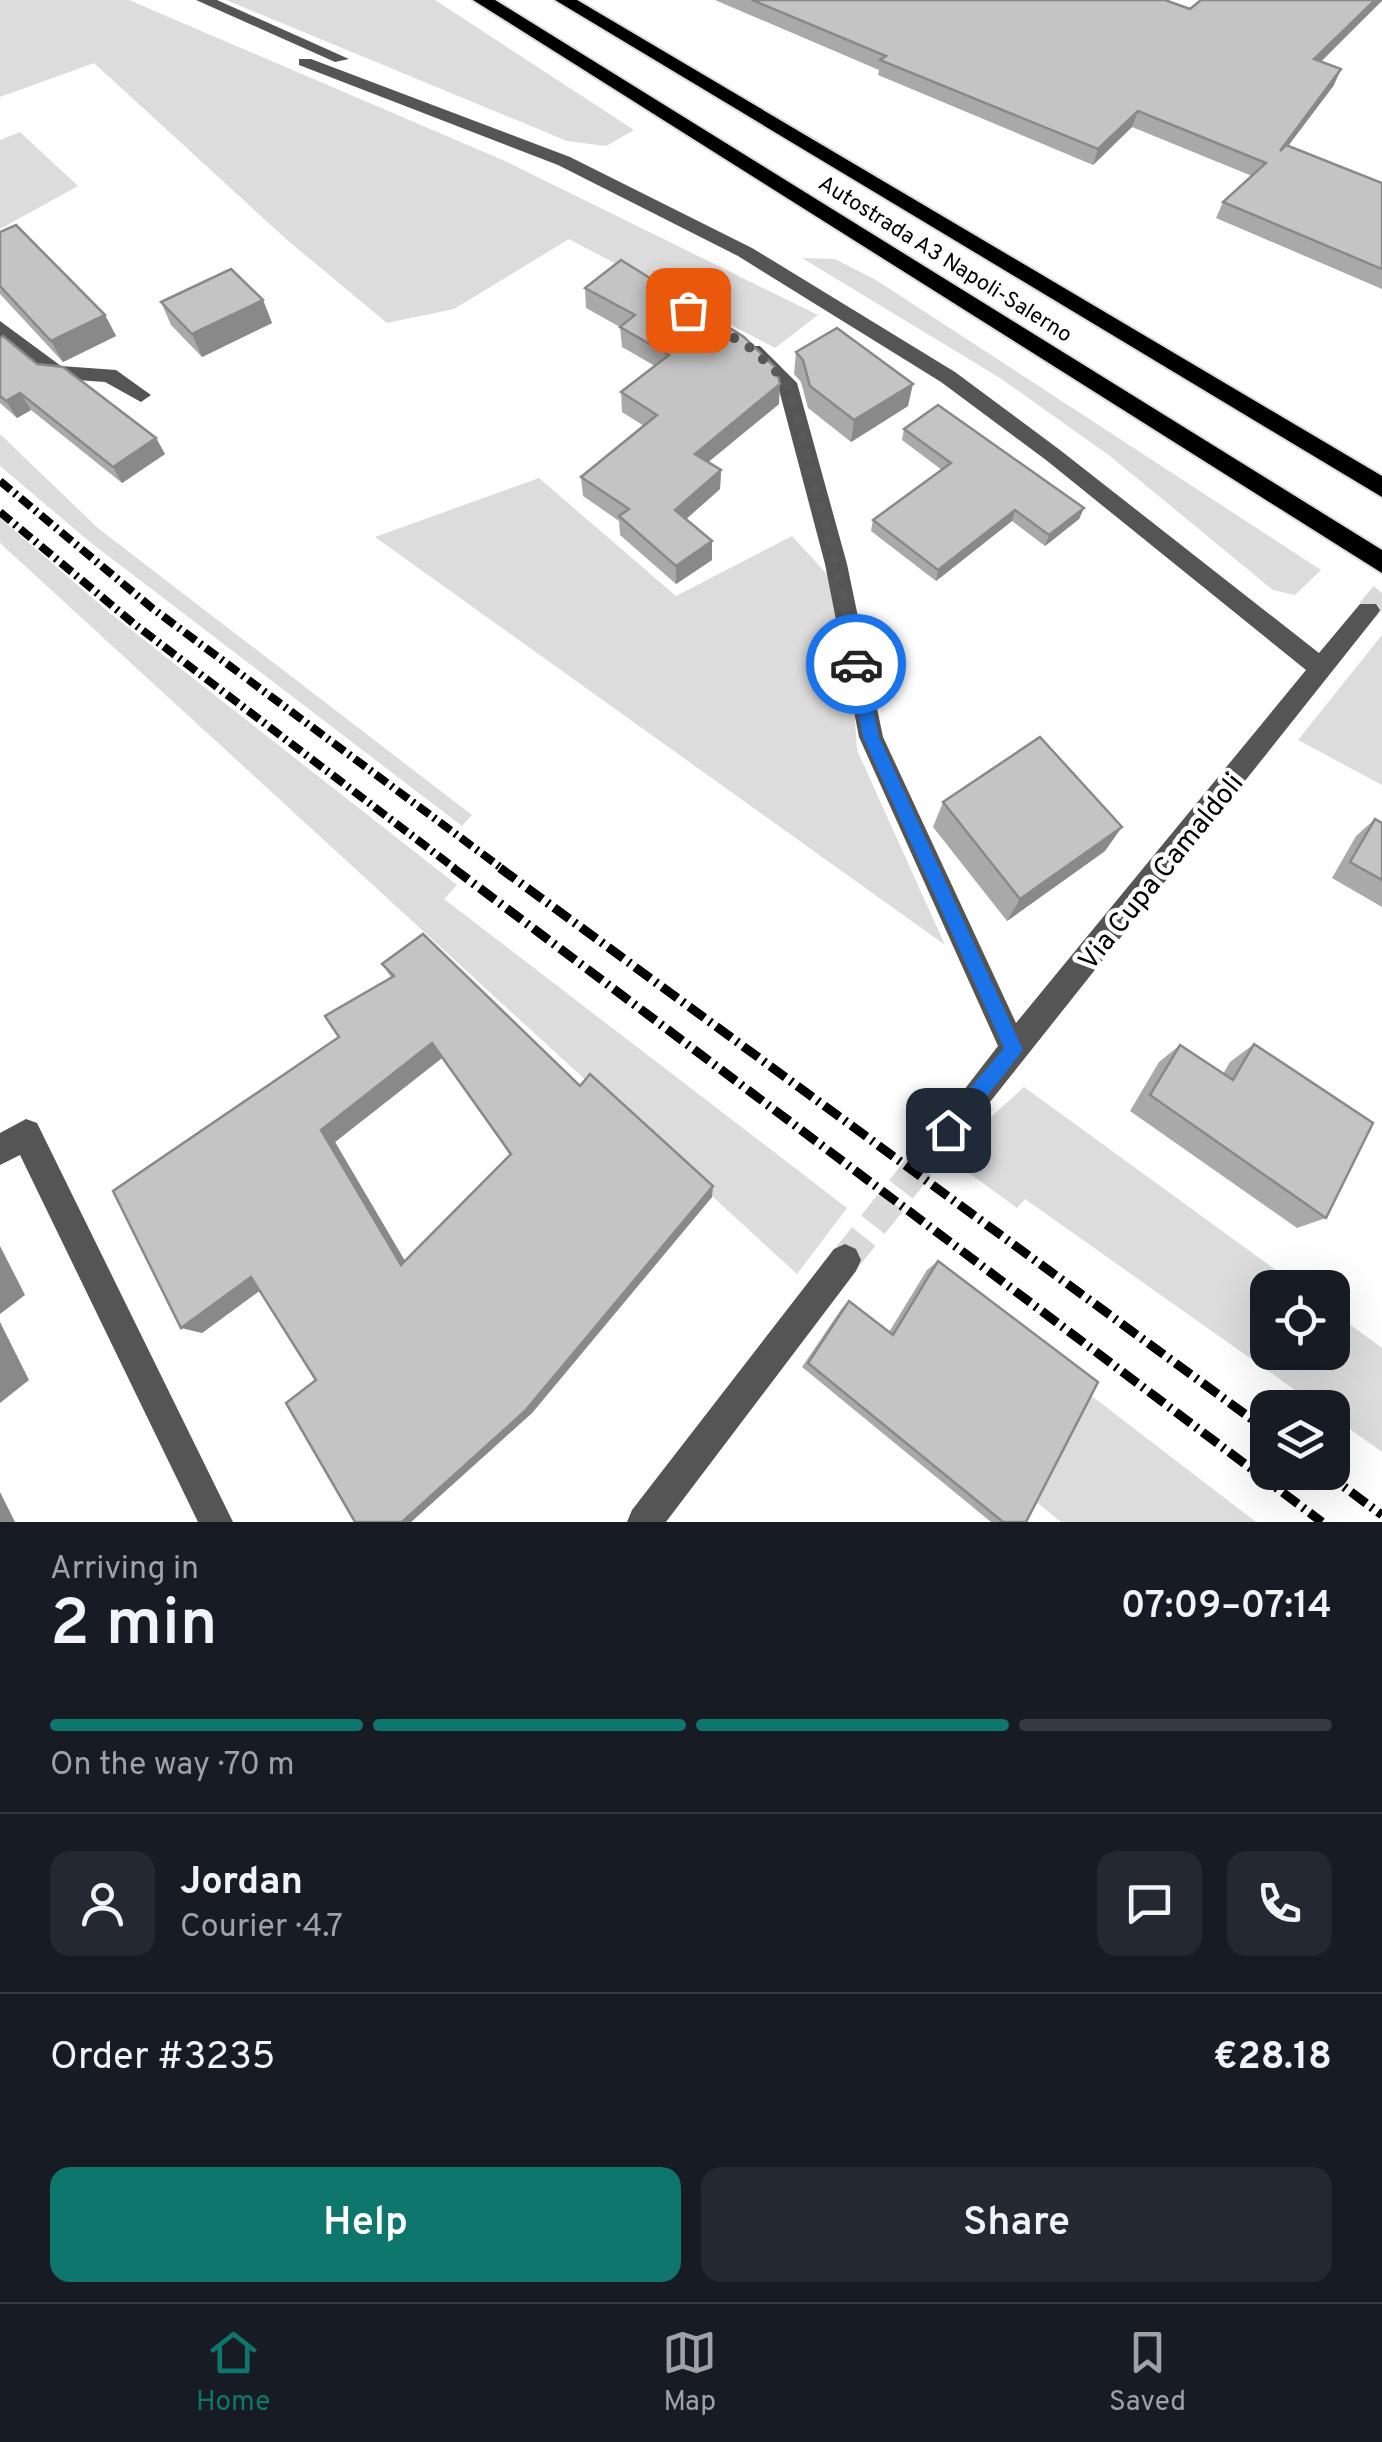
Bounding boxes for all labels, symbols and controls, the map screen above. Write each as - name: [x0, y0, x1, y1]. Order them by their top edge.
- street label: Autostrada A3 Napoli-Salerno: [813, 171, 1077, 350]
- pin: [646, 268, 731, 353]
- icon: bag: [661, 283, 716, 338]
- courier: [806, 614, 906, 714]
- icon: car: [829, 637, 884, 692]
- street label: Via Cupa Camaldoli: [1072, 767, 1253, 979]
- pin: [906, 1088, 991, 1173]
- icon: home: [921, 1103, 976, 1158]
- map controls: [1250, 1270, 1350, 1490]
- button: locate: [1250, 1270, 1350, 1370]
- button: layers: [1250, 1390, 1350, 1490]
- text: Arriving in: [50, 1550, 199, 1590]
- text: 07:09–07:14: [1121, 1583, 1332, 1632]
- text: 2 min: [50, 1586, 218, 1668]
- text: On the way · 70 m: [50, 1746, 295, 1786]
- button: person: [50, 1851, 155, 1956]
- button: chat: [1097, 1851, 1202, 1956]
- button: phone: [1227, 1851, 1332, 1956]
- text: Jordan: [180, 1859, 303, 1908]
- text: Courier · 4.7: [180, 1908, 343, 1948]
- text: Order #3235: [50, 2034, 275, 2083]
- text: €28.18: [1213, 2034, 1332, 2083]
- button: Help: [50, 2167, 681, 2282]
- button: Share: [701, 2167, 1332, 2282]
- tab: Home: [196, 2325, 270, 2421]
- tab: Map: [662, 2325, 717, 2421]
- tab: Saved: [1109, 2325, 1186, 2421]

